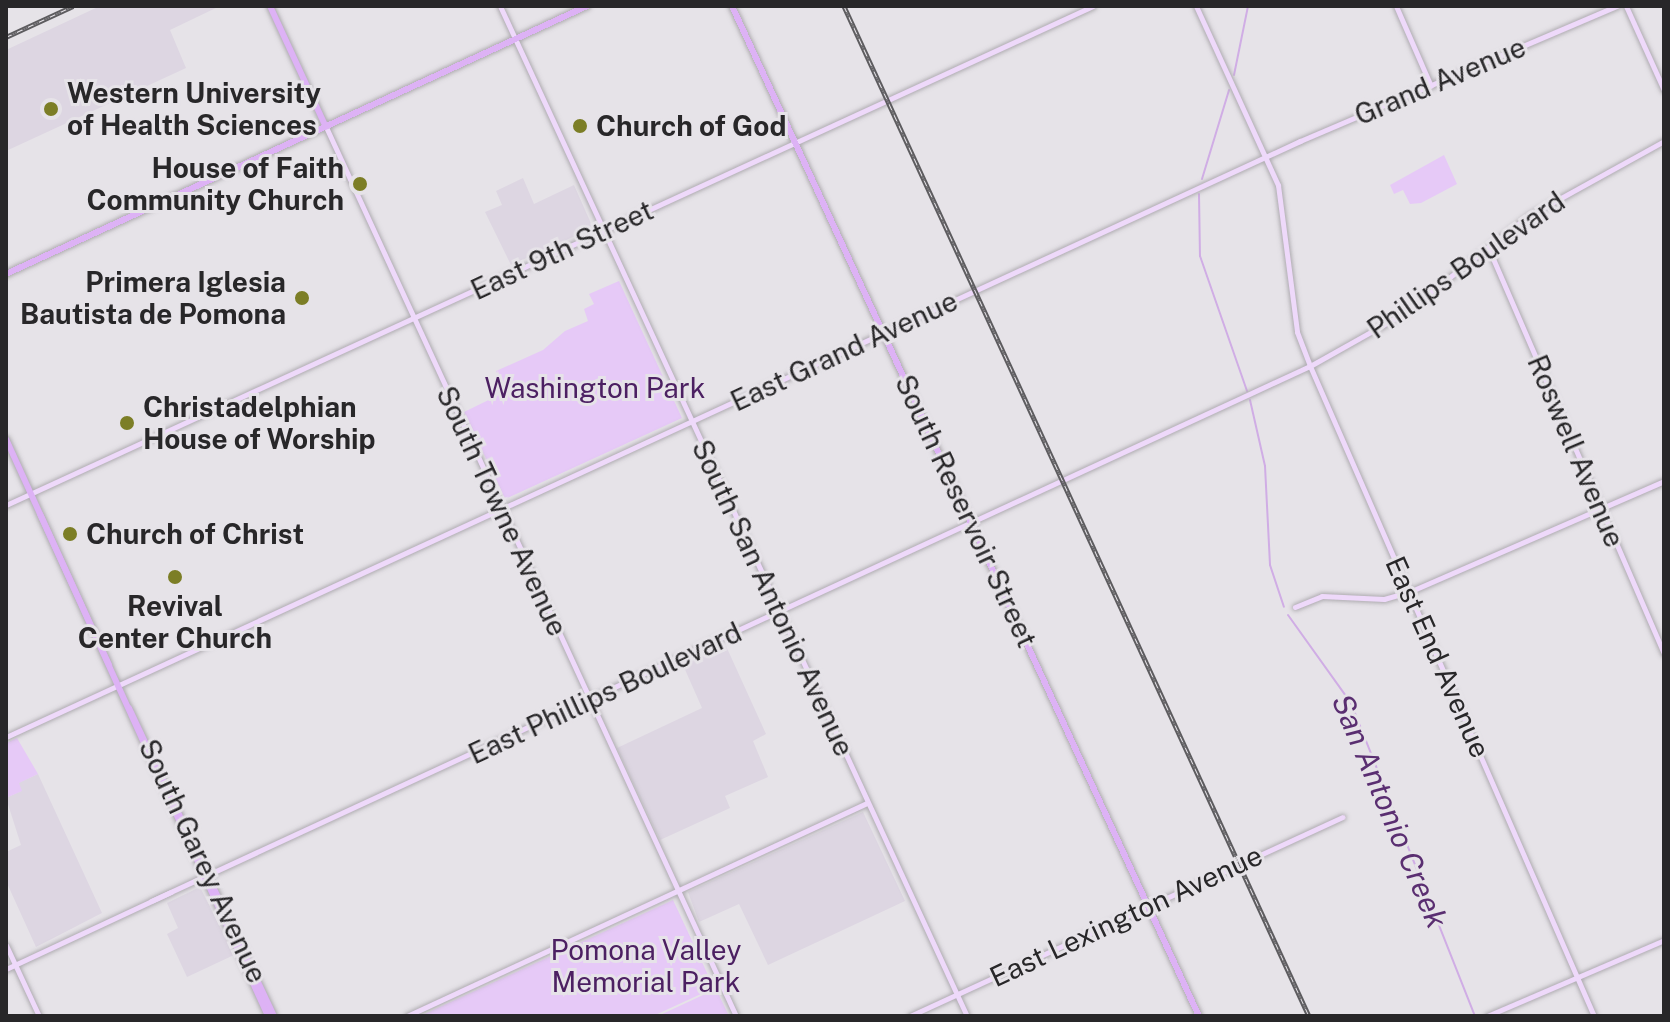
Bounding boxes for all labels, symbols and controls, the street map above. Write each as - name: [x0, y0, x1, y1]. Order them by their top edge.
- street label: Grand Avenue: [1350, 30, 1530, 132]
- place label: Western University of Health Sciences: [67, 76, 321, 142]
- marker: Western University of Health Sciences: [42, 100, 60, 118]
- place label: Church of God: [596, 109, 787, 143]
- marker: Church of God: [571, 117, 589, 135]
- place label: House of Faith Community Church: [86, 151, 344, 217]
- marker: House of Faith Community Church: [351, 175, 369, 193]
- street label: Phillips Boulevard: [1361, 184, 1571, 346]
- street label: East 9th Street: [466, 193, 658, 307]
- place label: Primera Iglesia Bautista de Pomona: [20, 265, 286, 331]
- street label: East Grand Avenue: [725, 284, 963, 418]
- marker: Primera Iglesia Bautista de Pomona: [293, 289, 311, 307]
- street label: Roswell Avenue: [1520, 350, 1632, 552]
- street label: South Reservoir Street: [888, 370, 1044, 652]
- park label: Washington Park: [485, 371, 705, 405]
- street label: South Towne Avenue: [429, 381, 575, 641]
- place label: Christadelphian House of Worship: [143, 390, 376, 456]
- marker: Christadelphian House of Worship: [118, 414, 136, 432]
- street label: South San Antonio Avenue: [685, 434, 861, 762]
- place label: Church of Christ: [86, 517, 304, 551]
- marker: Church of Christ: [61, 525, 79, 543]
- street label: East End Avenue: [1379, 551, 1497, 763]
- marker: Revival Center Church: [166, 568, 184, 586]
- place label: Revival Center Church: [78, 589, 272, 655]
- street label: East Phillips Boulevard: [463, 615, 747, 771]
- water label: San Antonio Creek: [1324, 689, 1456, 933]
- street label: South Garey Avenue: [132, 734, 274, 988]
- street label: East Lexington Avenue: [984, 838, 1268, 994]
- park label: Pomona Valley Memorial Park: [550, 933, 742, 999]

